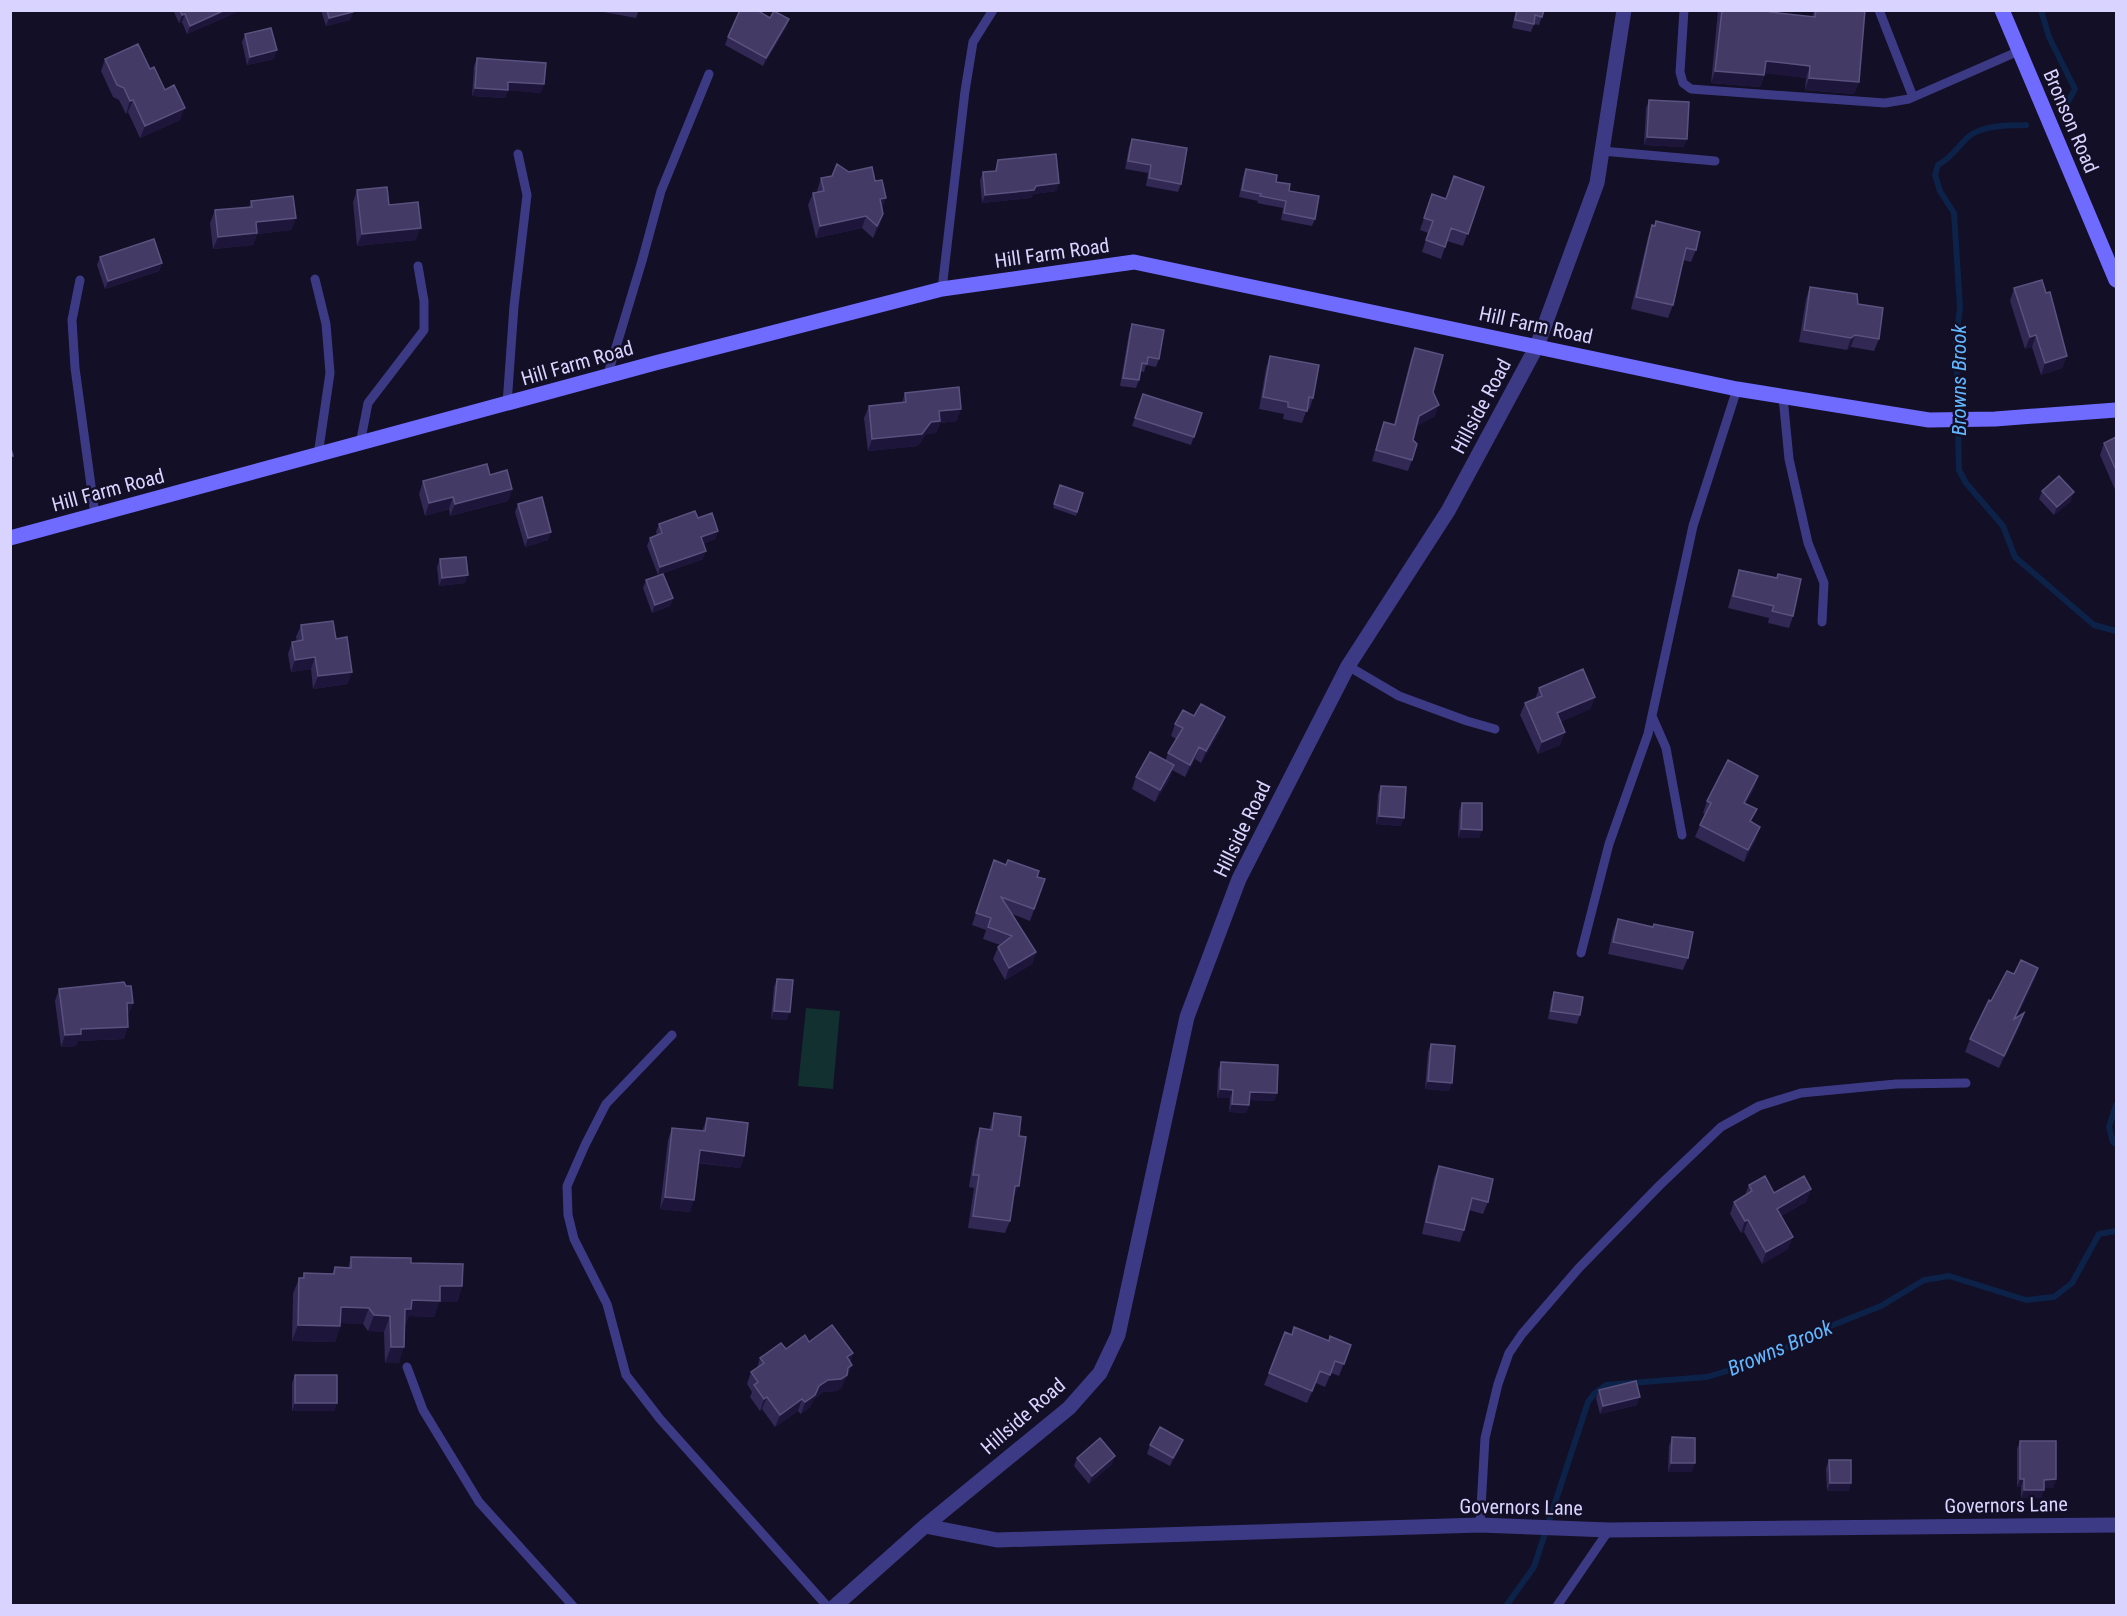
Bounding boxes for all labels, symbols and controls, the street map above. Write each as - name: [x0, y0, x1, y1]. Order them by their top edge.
- street label: Bronson Road: [2038, 66, 2104, 176]
- street label: Hill Farm Road: [993, 233, 1111, 273]
- street label: Hill Farm Road: [1477, 301, 1595, 349]
- water label: Browns Brook: [1947, 324, 1971, 436]
- street label: Hill Farm Road: [518, 336, 636, 390]
- street label: Hillside Road: [1446, 354, 1516, 458]
- street label: Hill Farm Road: [49, 463, 167, 517]
- street label: Hillside Road: [1208, 777, 1276, 881]
- water label: Browns Brook: [1724, 1315, 1837, 1381]
- street label: Hillside Road: [976, 1373, 1070, 1459]
- street label: Governors Lane: [1944, 1492, 2068, 1518]
- street label: Governors Lane: [1459, 1494, 1583, 1520]

